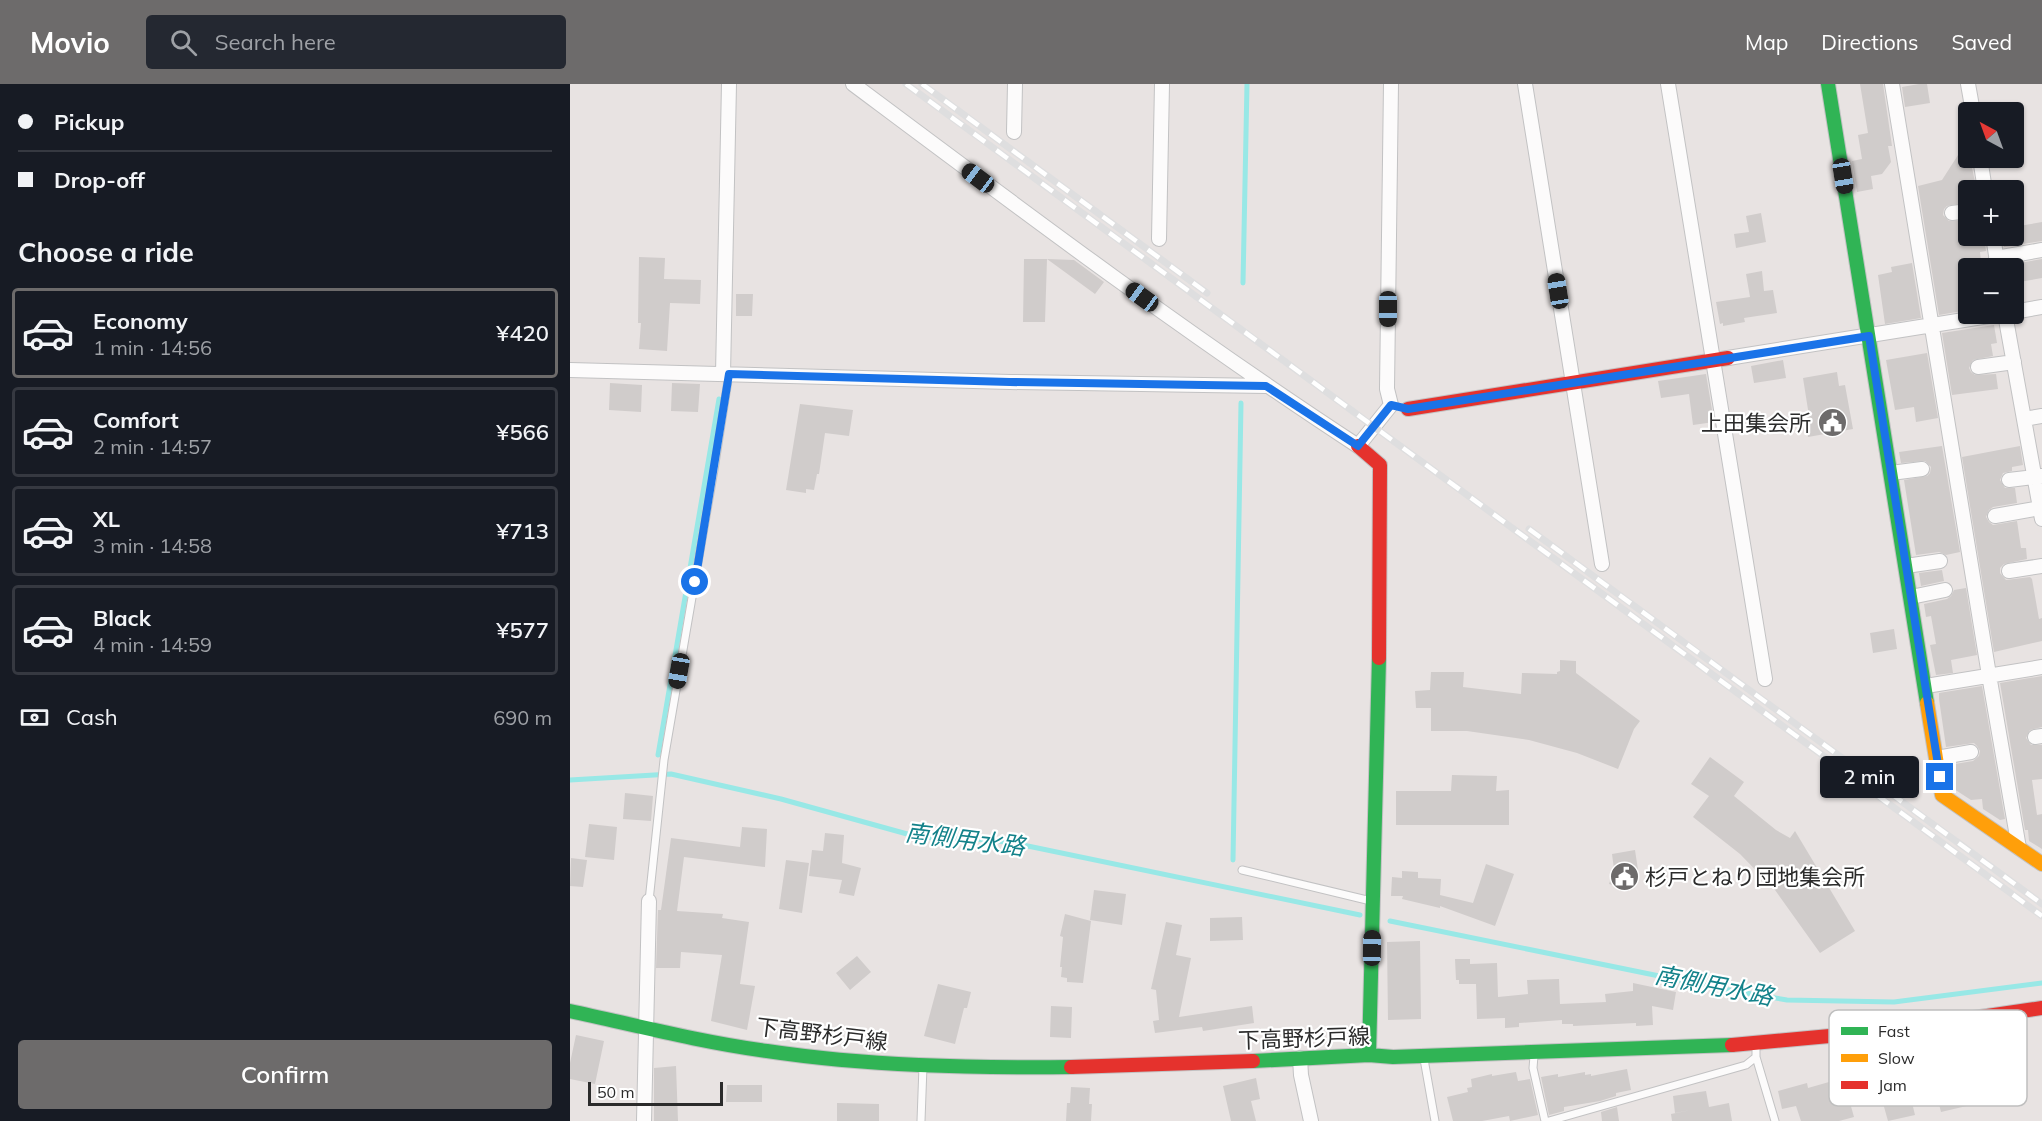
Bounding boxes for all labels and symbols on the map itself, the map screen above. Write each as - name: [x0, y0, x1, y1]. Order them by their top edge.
- north arrow: [1958, 102, 2024, 168]
- car: [1831, 157, 1855, 195]
- car: [958, 160, 998, 196]
- car: [1546, 272, 1570, 310]
- car: [1122, 279, 1162, 315]
- car: [1379, 291, 1397, 327]
- public building icon: 上田集会所: [1816, 407, 1848, 439]
- place label: 上田集会所: [1701, 409, 1811, 437]
- route start: [681, 568, 708, 595]
- car: [667, 652, 691, 690]
- callout: 2 min: [1820, 756, 1919, 798]
- route end: [1926, 763, 1953, 790]
- water label: 南側用水路: [904, 817, 1028, 861]
- public building icon: 杉戸とねり団地集会所: [1608, 861, 1640, 893]
- place label: 杉戸とねり団地集会所: [1645, 863, 1865, 891]
- car: [1363, 930, 1381, 966]
- water label: 南側用水路: [1652, 959, 1778, 1012]
- legend: [1829, 1010, 2027, 1106]
- street label: 下高野杉戸線: [755, 1012, 889, 1056]
- text: Fast: [1878, 1021, 1910, 1041]
- street label: 下高野杉戸線: [1238, 1022, 1370, 1054]
- text: Slow: [1878, 1048, 1915, 1068]
- text: Jam: [1878, 1075, 1907, 1095]
- scale bar: [588, 1079, 723, 1106]

